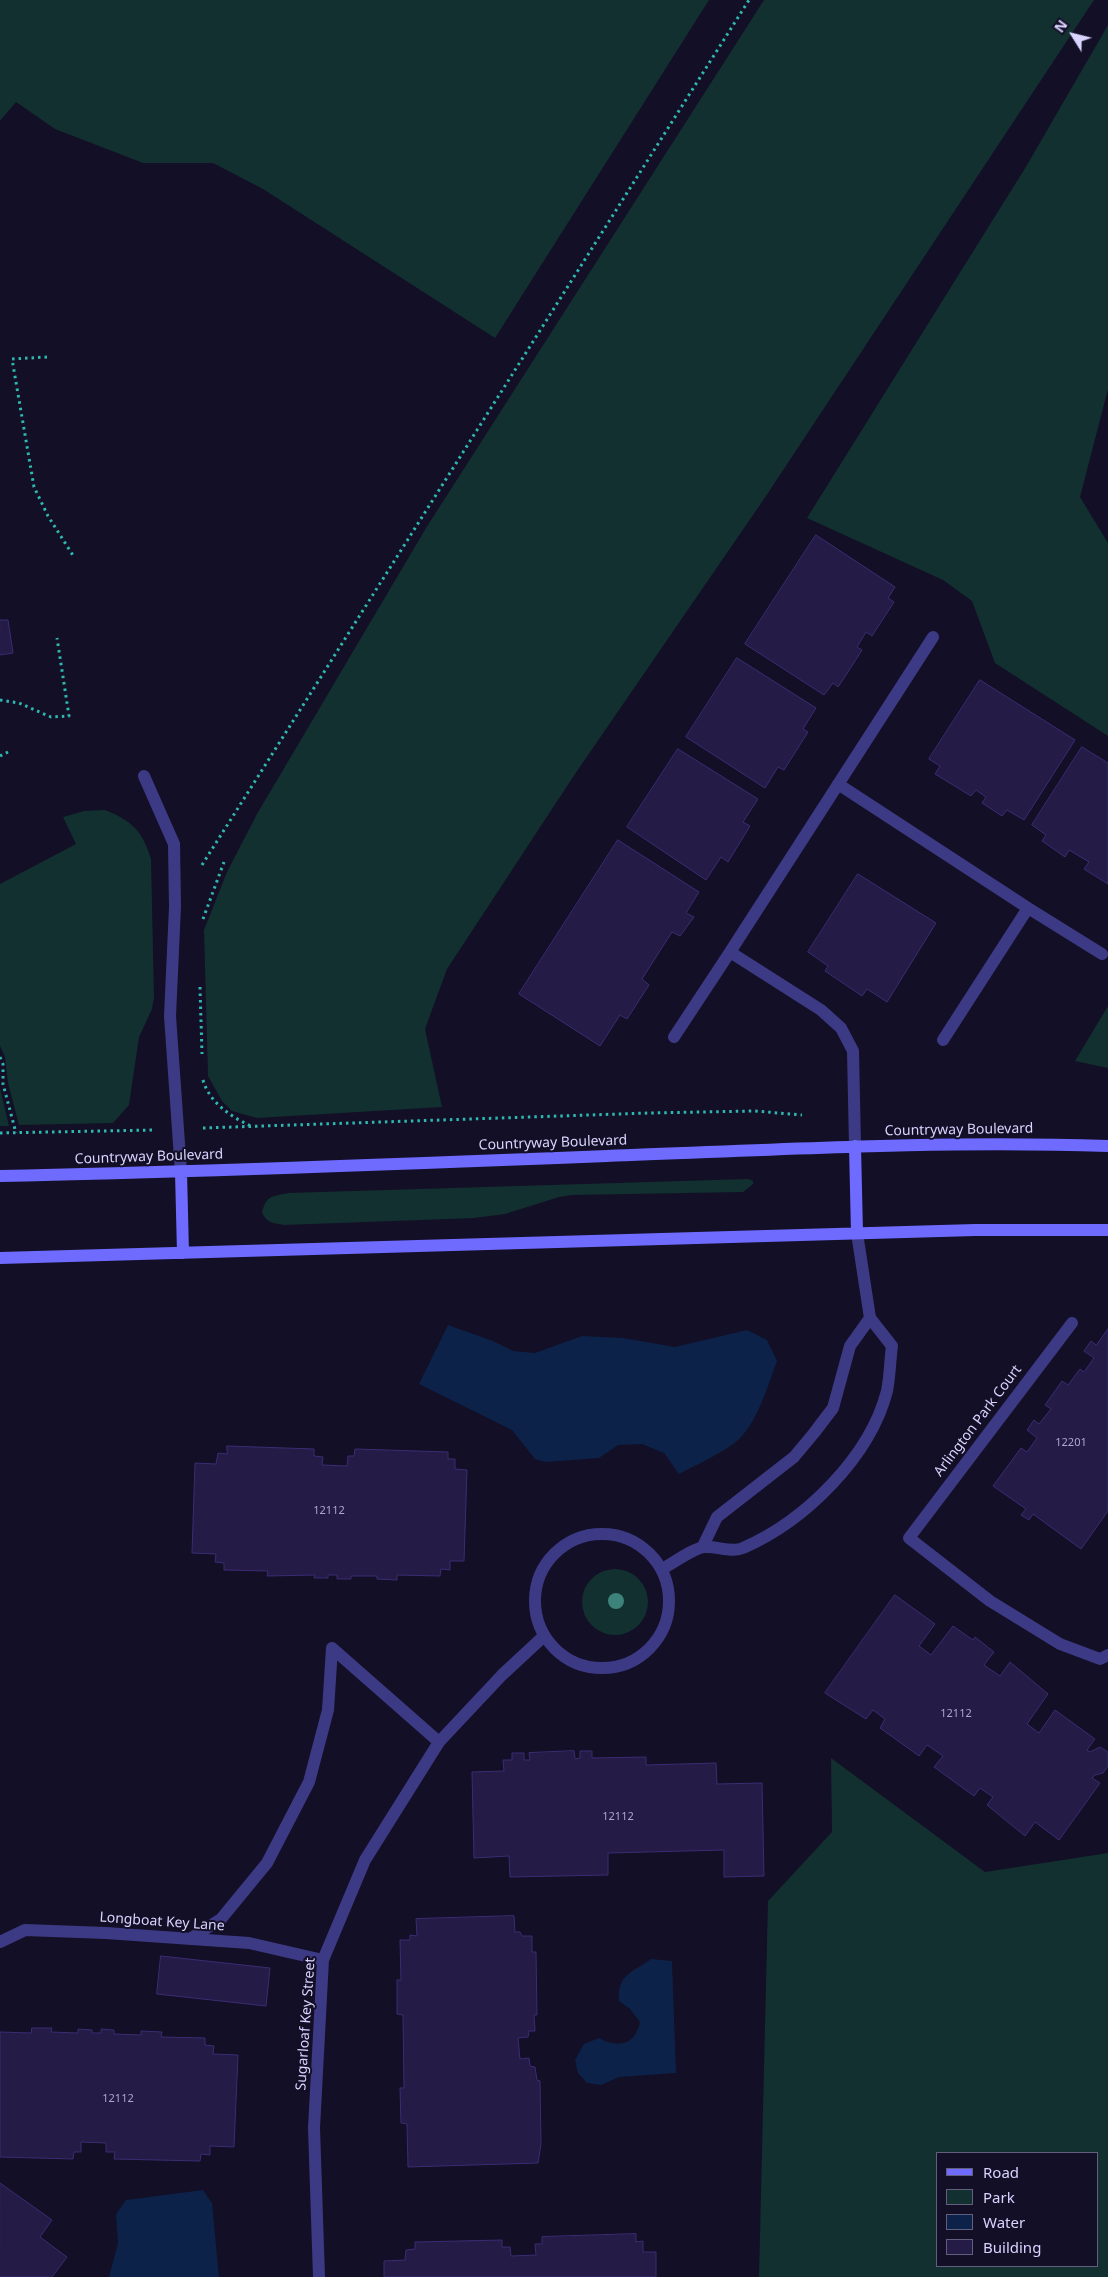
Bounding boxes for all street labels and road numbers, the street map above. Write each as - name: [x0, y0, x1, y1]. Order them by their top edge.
- street label: Countryway Boulevard: [884, 1120, 1034, 1140]
- street label: Countryway Boulevard: [478, 1132, 628, 1154]
- street label: Countryway Boulevard: [74, 1146, 224, 1168]
- street label: Arlington Park Court: [931, 1362, 1025, 1480]
- street label: Longboat Key Lane: [99, 1909, 225, 1935]
- street label: Sugarloaf Key Street: [293, 1957, 319, 2091]

